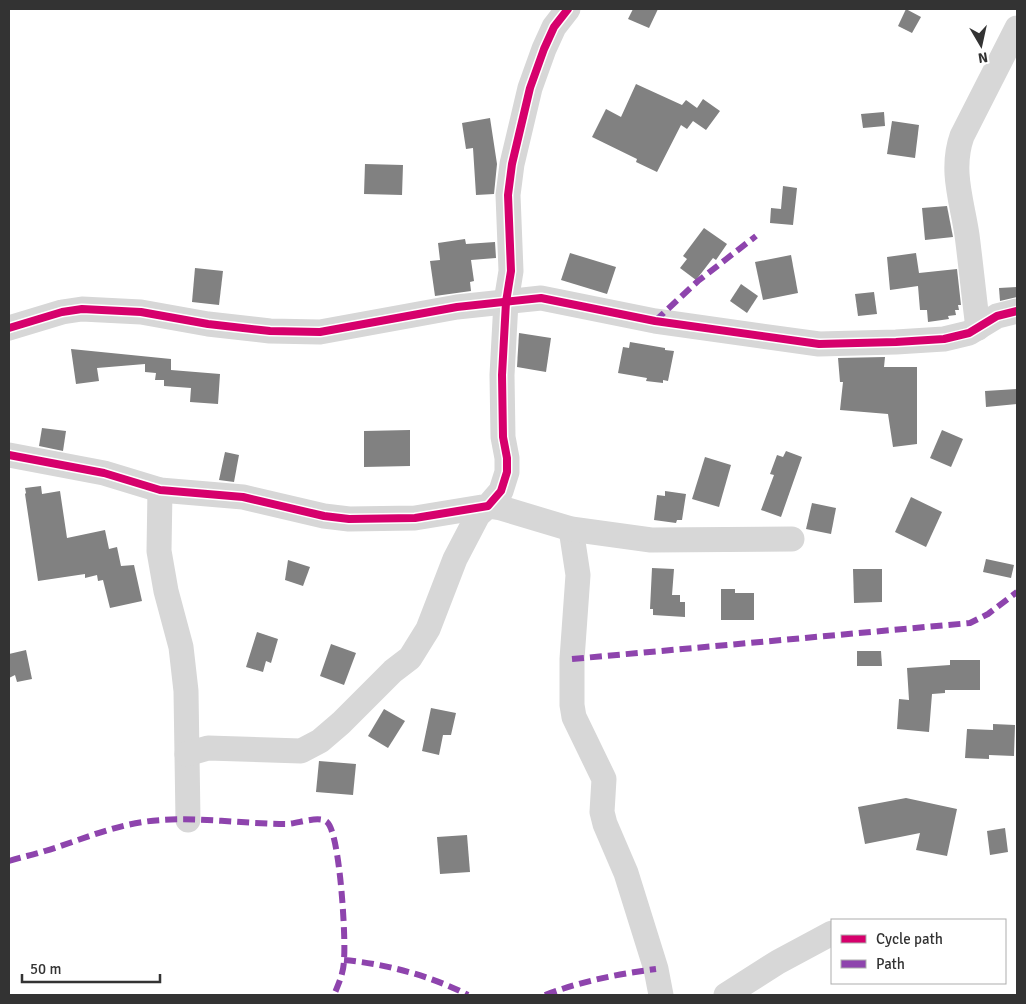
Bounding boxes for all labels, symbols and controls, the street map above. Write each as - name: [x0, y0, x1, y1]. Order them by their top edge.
- north arrow: [956, 20, 1006, 70]
- text: N: [977, 48, 989, 67]
- legend: [831, 919, 1006, 984]
- text: Cycle path: [876, 930, 943, 948]
- scale bar: [22, 952, 160, 984]
- text: Path: [876, 955, 905, 973]
- text: 50 m: [30, 960, 61, 978]

